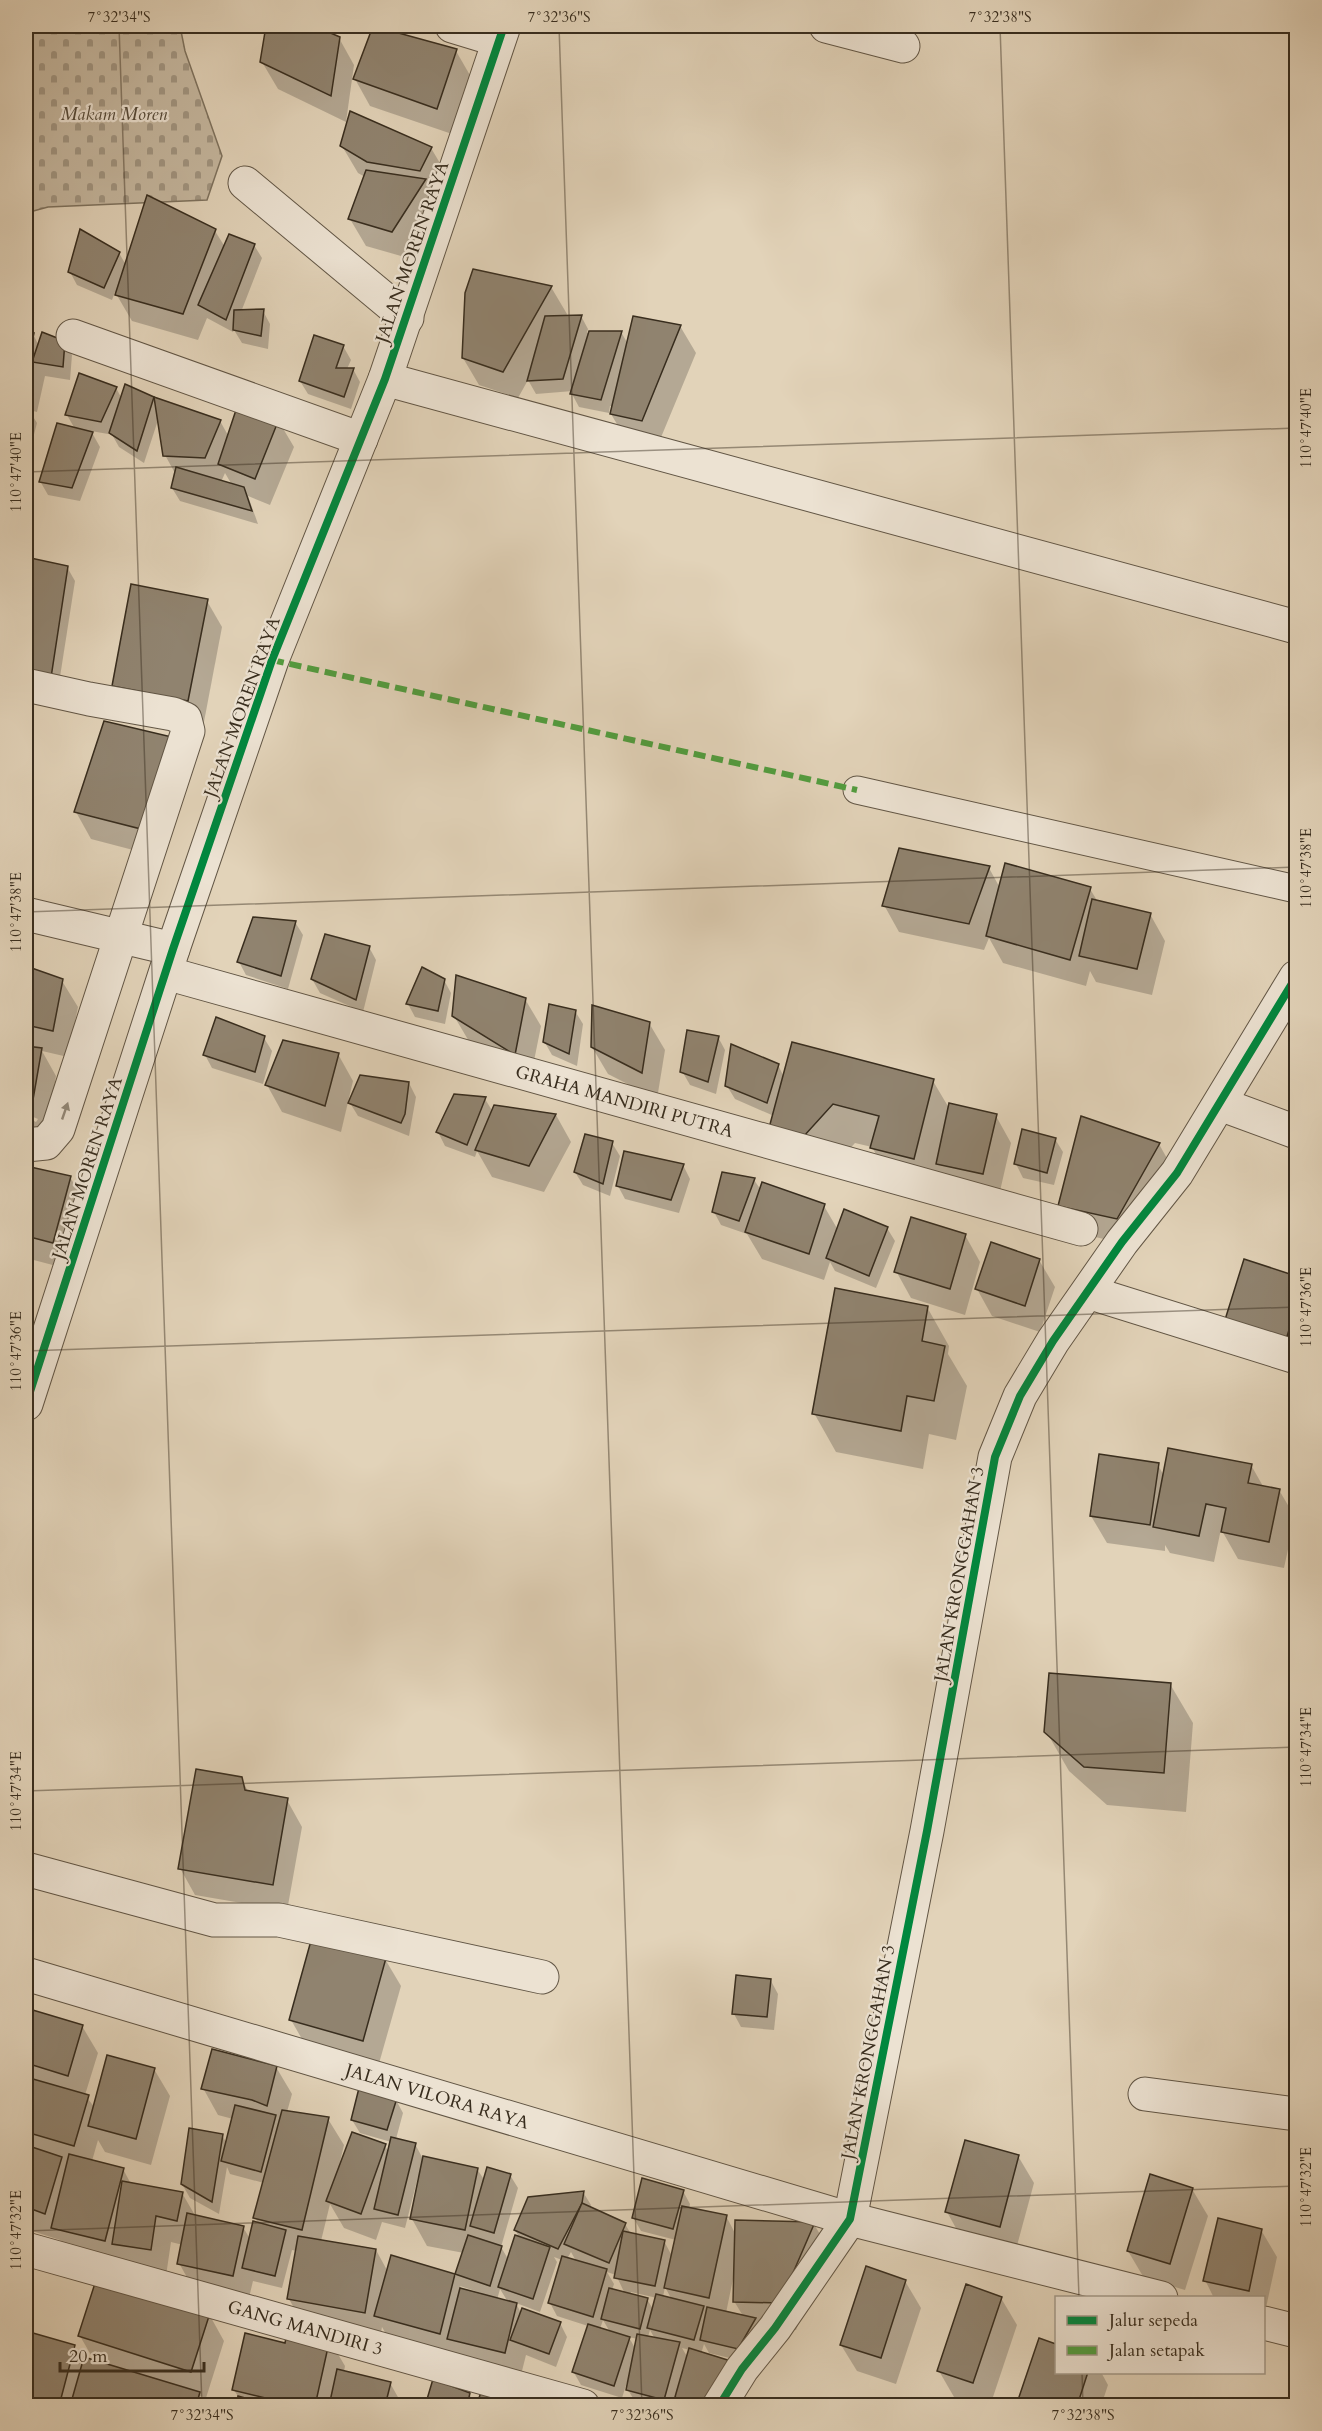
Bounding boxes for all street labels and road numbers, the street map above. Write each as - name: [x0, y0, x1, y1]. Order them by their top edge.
- street label: JALAN MOREN RAYA: [369, 158, 455, 349]
- street label: JALAN MOREN RAYA: [197, 613, 287, 804]
- street label: GRAHA MANDIRI PUTRA: [512, 1059, 736, 1144]
- street label: JALAN MOREN RAYA: [45, 1073, 129, 1265]
- street label: JALAN KRONGGAHAN 3: [928, 1465, 991, 1687]
- street label: JALAN KRONGGAHAN 3: [835, 1943, 902, 2164]
- street label: JALAN VILORA RAYA: [339, 2057, 532, 2136]
- street label: GANG MANDIRI 3: [225, 2294, 385, 2362]

